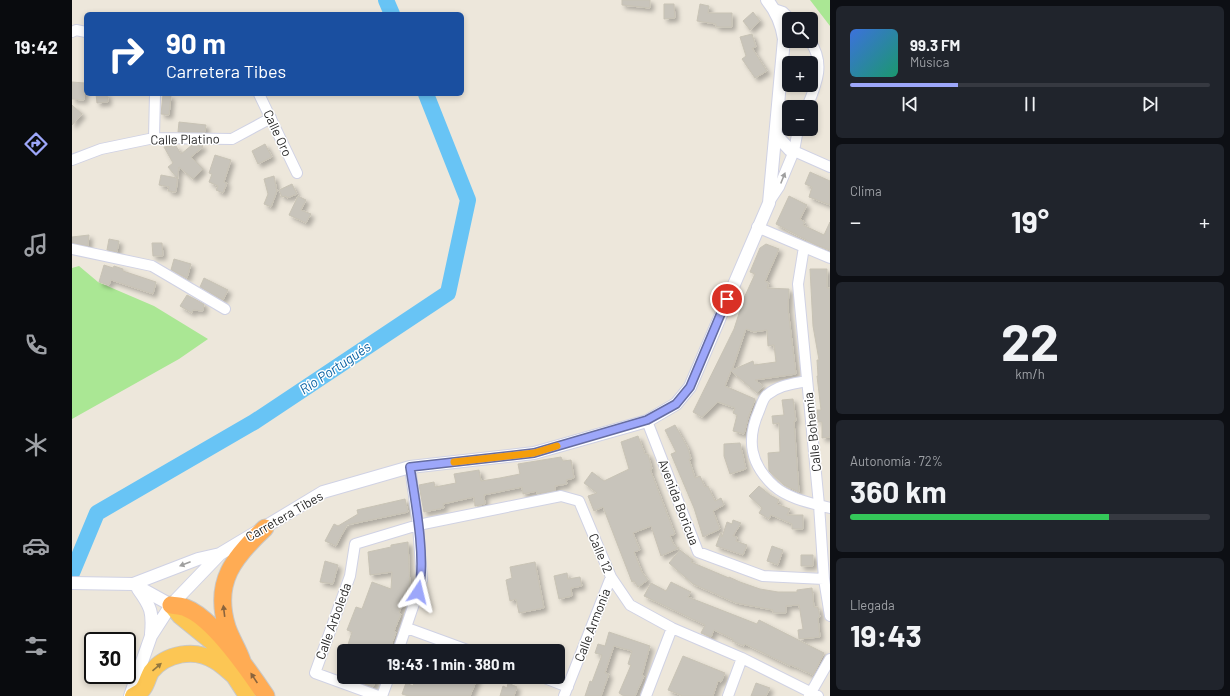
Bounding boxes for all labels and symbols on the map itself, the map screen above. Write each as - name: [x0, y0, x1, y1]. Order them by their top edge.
- street label: Calle Oro: [260, 107, 296, 159]
- street label: Calle Platino: [150, 130, 220, 148]
- one-way arrow: [780, 172, 786, 183]
- pin: [710, 282, 744, 316]
- water label: Río Portugués: [296, 337, 374, 398]
- street label: Calle Bohemia: [800, 392, 824, 472]
- street label: Avenida Boricua: [655, 457, 703, 547]
- street label: Carretera Tibes: [242, 487, 326, 545]
- street label: Calle 12: [586, 531, 616, 575]
- one-way arrow: [178, 561, 190, 567]
- position arrow: [397, 571, 439, 613]
- street label: Calle Arboleda: [312, 581, 354, 661]
- street label: Calle Armonia: [571, 586, 613, 664]
- one-way arrow: [221, 605, 227, 617]
- speed limit sign: 30: [84, 632, 136, 684]
- one-way arrow: [153, 663, 162, 672]
- one-way arrow: [250, 673, 258, 684]

